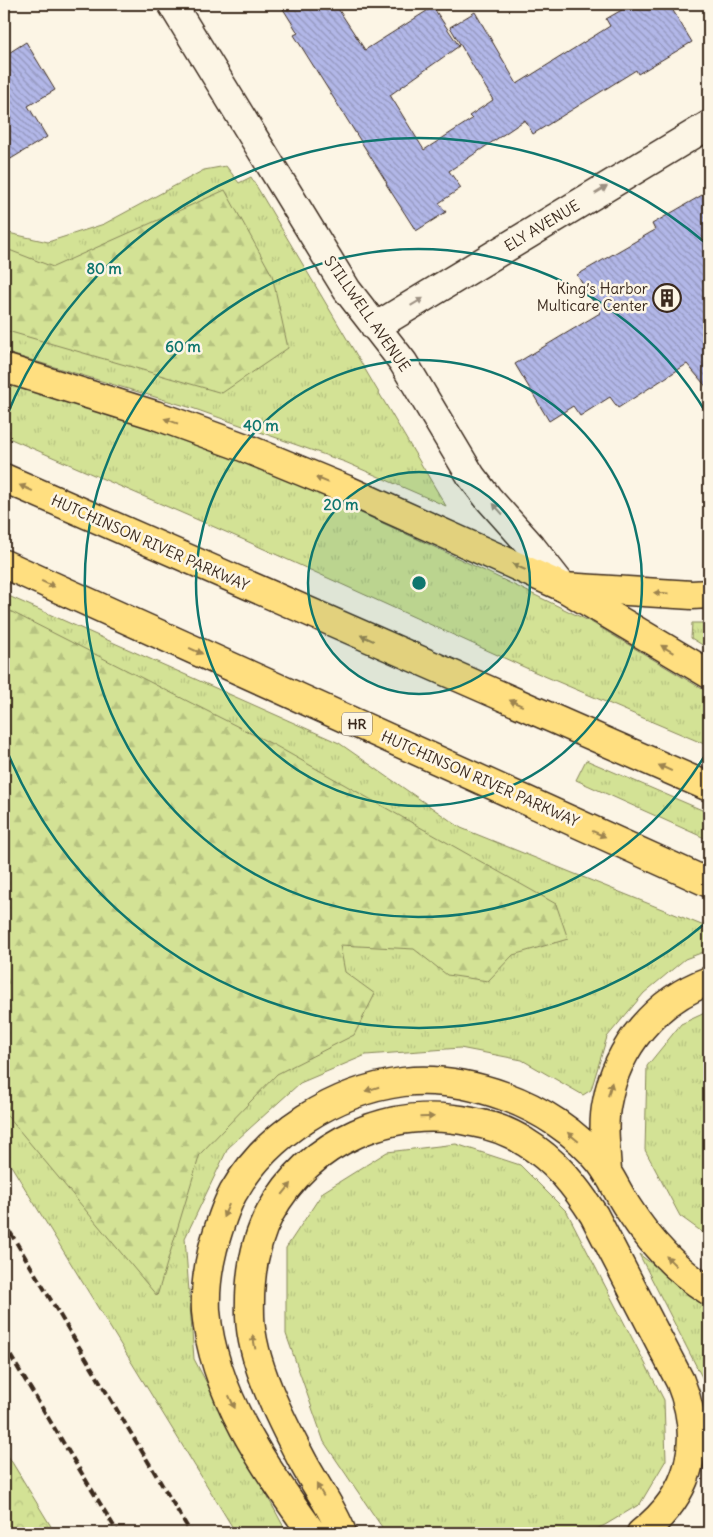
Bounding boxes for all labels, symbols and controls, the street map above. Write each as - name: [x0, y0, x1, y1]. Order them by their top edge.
- one-way arrow: [594, 186, 607, 195]
- street label: ELY AVENUE: [501, 196, 583, 255]
- street label: STILLWELL AVENUE: [320, 252, 415, 375]
- text: 80 m: [86, 259, 122, 278]
- place label: King’s Harbor Multicare Center: [537, 279, 648, 315]
- building icon: King’s Harbor Multicare Center: [652, 283, 682, 313]
- one-way arrow: [410, 297, 423, 306]
- text: 60 m: [165, 337, 201, 356]
- text: 40 m: [243, 416, 279, 435]
- one-way arrow: [163, 417, 178, 425]
- one-way arrow: [315, 475, 329, 483]
- one-way arrow: [19, 484, 33, 492]
- street label: HUTCHINSON RIVER PARKWAY: [48, 490, 253, 595]
- text: 20 m: [324, 495, 358, 514]
- one-way arrow: [492, 504, 504, 516]
- one-way arrow: [512, 562, 526, 570]
- centre of rings: [410, 574, 428, 592]
- one-way arrow: [41, 581, 55, 589]
- one-way arrow: [652, 588, 668, 596]
- one-way arrow: [360, 633, 374, 641]
- one-way arrow: [661, 645, 674, 654]
- one-way arrow: [189, 648, 203, 656]
- one-way arrow: [509, 698, 523, 706]
- road number: HR: [342, 712, 372, 736]
- street label: HUTCHINSON RIVER PARKWAY: [378, 726, 583, 831]
- one-way arrow: [658, 763, 672, 771]
- one-way arrow: [592, 830, 606, 838]
- one-way arrow: [607, 1081, 615, 1096]
- one-way arrow: [365, 1085, 380, 1093]
- one-way arrow: [419, 1113, 435, 1121]
- one-way arrow: [567, 1131, 580, 1142]
- one-way arrow: [282, 1182, 293, 1195]
- one-way arrow: [221, 1204, 229, 1218]
- one-way arrow: [665, 1255, 677, 1267]
- one-way arrow: [249, 1334, 257, 1350]
- one-way arrow: [228, 1395, 236, 1409]
- one-way arrow: [315, 1483, 324, 1497]

